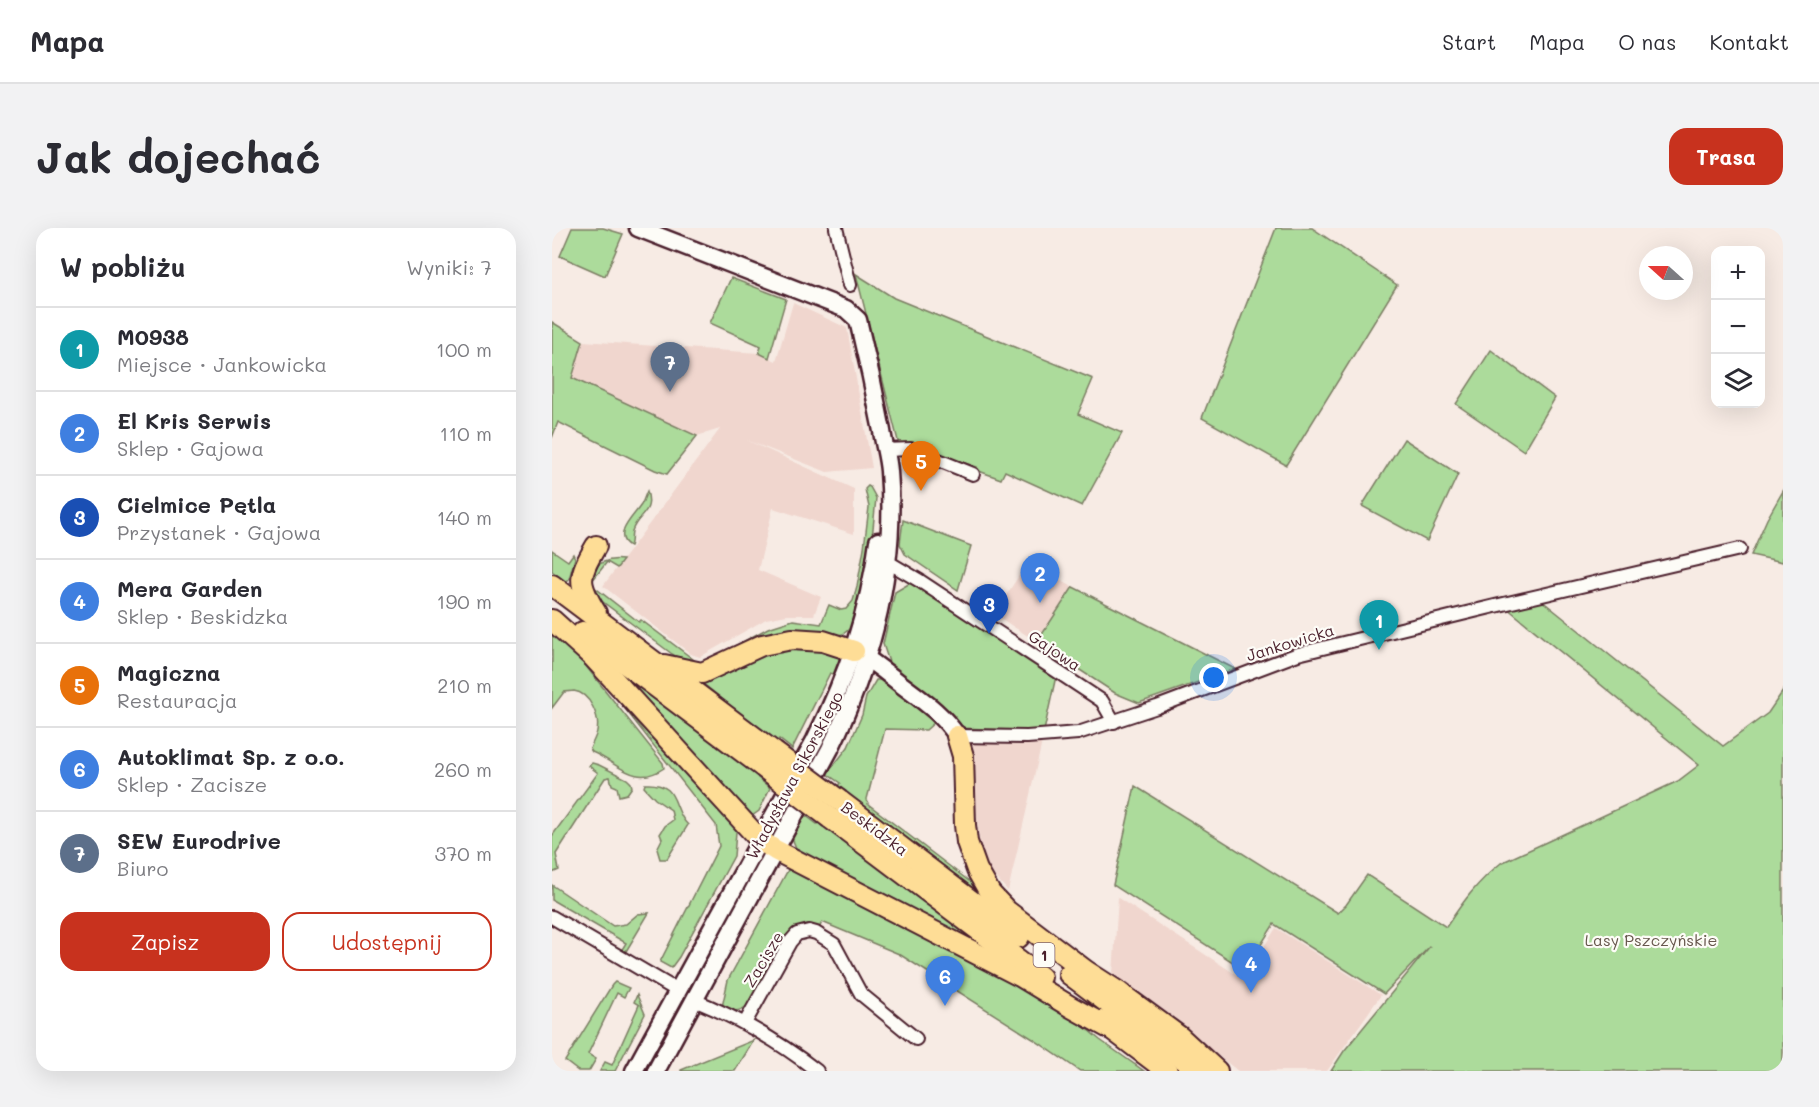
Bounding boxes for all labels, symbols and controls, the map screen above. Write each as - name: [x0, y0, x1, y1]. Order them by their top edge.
- text: Mapa: [30, 23, 105, 59]
- text: Start: [1442, 28, 1496, 55]
- text: Mapa: [1529, 28, 1585, 55]
- text: O nas: [1618, 28, 1676, 55]
- text: Kontakt: [1709, 28, 1789, 55]
- button: Trasa: [1669, 128, 1783, 185]
- text: Jak dojechać: [36, 129, 321, 184]
- north arrow: [1639, 246, 1693, 300]
- map controls: [1711, 246, 1765, 408]
- button: +: [1711, 246, 1765, 300]
- text: W pobliżu: [60, 250, 186, 284]
- text: Wyniki: 7: [406, 254, 492, 280]
- button: −: [1711, 300, 1765, 354]
- text: M0938: [117, 322, 189, 351]
- text: 1: [75, 336, 84, 362]
- text: 100 m: [436, 336, 492, 362]
- pin: 7: [650, 342, 690, 392]
- text: Miejsce · Jankowicka: [117, 351, 327, 377]
- button: layers: [1711, 354, 1765, 408]
- text: El Kris Serwis: [117, 406, 271, 435]
- text: 2: [74, 420, 85, 446]
- text: 110 m: [439, 420, 492, 446]
- text: Sklep · Gajowa: [117, 435, 264, 461]
- pin: 5: [902, 442, 940, 491]
- text: Cielmice Pętla: [117, 490, 276, 519]
- text: 3: [74, 504, 86, 530]
- text: 140 m: [437, 504, 492, 530]
- text: Przystanek · Gajowa: [117, 519, 321, 545]
- pin: 2: [1020, 554, 1060, 603]
- text: Mera Garden: [117, 574, 262, 603]
- pin: 3: [970, 584, 1008, 634]
- text: 4: [73, 588, 86, 614]
- text: 190 m: [437, 588, 492, 614]
- pin: 1: [1360, 600, 1398, 650]
- text: Sklep · Beskidzka: [117, 603, 288, 629]
- street label: Jankowicka: [1244, 619, 1337, 665]
- street label: Gajowa: [1025, 625, 1085, 675]
- text: Magiczna: [117, 658, 221, 687]
- your location: [1199, 663, 1228, 692]
- text: 5: [74, 672, 85, 698]
- text: 210 m: [437, 672, 492, 698]
- text: Restauracja: [117, 687, 238, 713]
- street label: Władysława Sikorskiego: [741, 687, 847, 863]
- text: Autoklimat Sp. z o.o.: [117, 742, 345, 771]
- text: 6: [73, 756, 86, 782]
- text: 260 m: [434, 756, 492, 782]
- text: Sklep · Zacisze: [117, 771, 267, 797]
- street label: Beskidzka: [837, 796, 913, 860]
- text: SEW Eurodrive: [117, 826, 281, 855]
- text: 7: [74, 840, 85, 866]
- text: 370 m: [434, 840, 492, 866]
- text: Biuro: [117, 855, 168, 881]
- button: Zapisz: [60, 912, 270, 971]
- button: Udostępnij: [282, 912, 492, 971]
- street label: Zacisze: [738, 927, 788, 991]
- park label: Lasy Pszczyńskie: [1585, 929, 1717, 950]
- road number: 1: [1034, 943, 1054, 967]
- pin: 4: [1232, 944, 1270, 993]
- pin: 6: [926, 956, 964, 1006]

